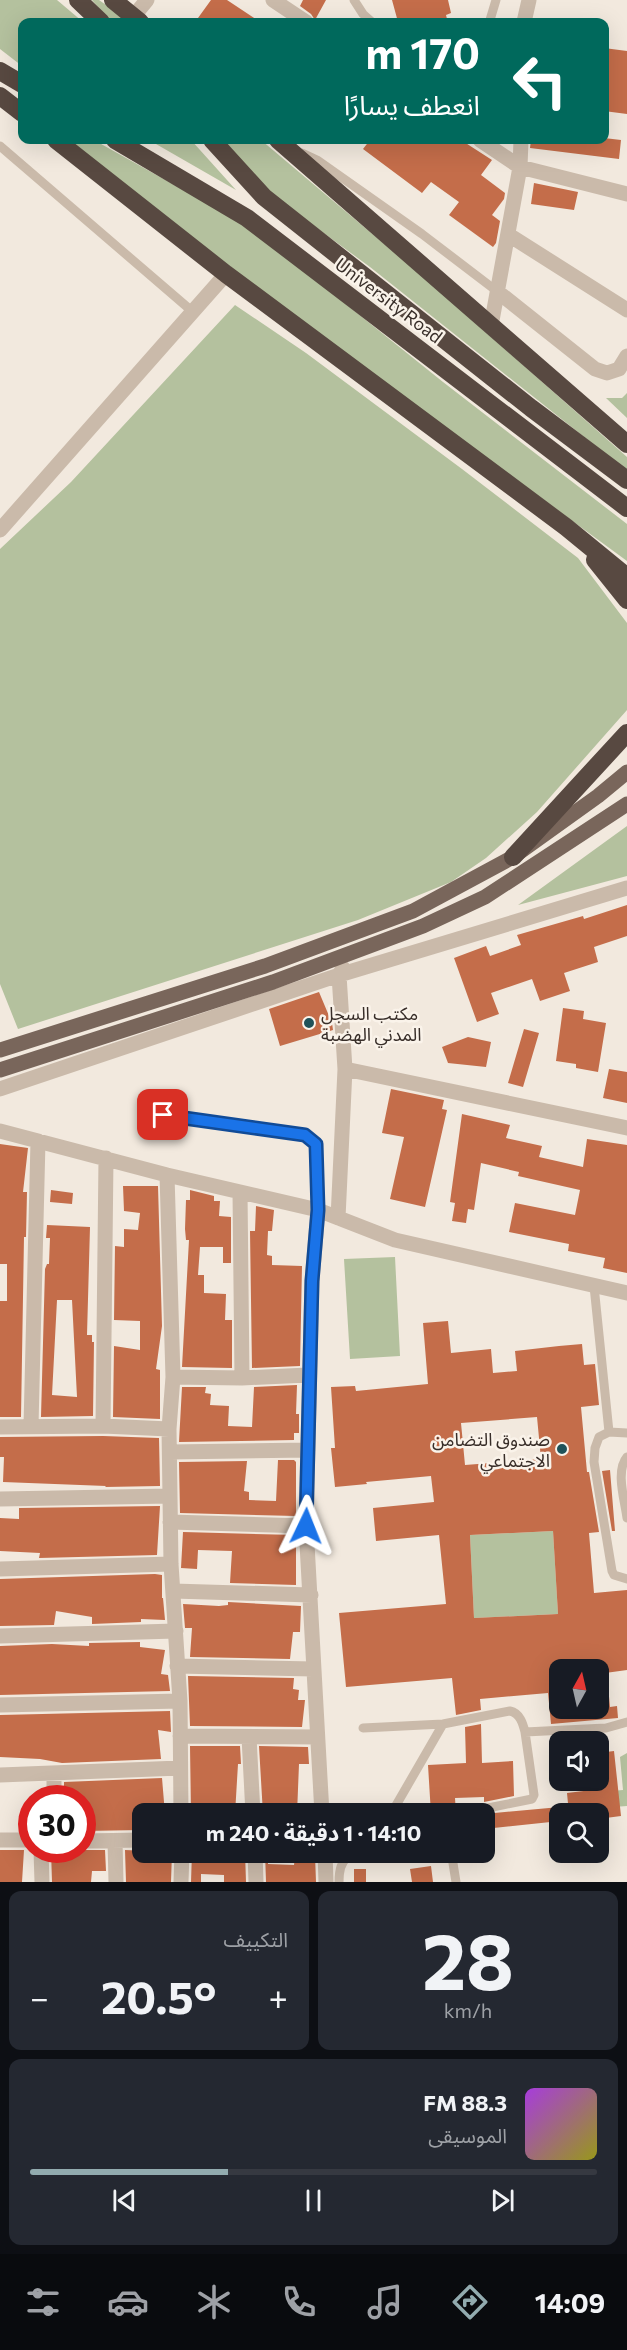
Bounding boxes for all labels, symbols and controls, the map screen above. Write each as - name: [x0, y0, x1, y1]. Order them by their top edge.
- text: 170 m: [366, 26, 480, 78]
- icon: left: [501, 42, 579, 120]
- text: انعطف يسارًا: [344, 88, 480, 121]
- street label: University Road: [331, 253, 447, 347]
- place label: مكتب السجل المدني الهضبة: [321, 1002, 422, 1048]
- marker: مكتب السجل المدني الهضبة: [302, 1016, 316, 1030]
- pin: [137, 1089, 188, 1140]
- icon: arrive: [146, 1098, 179, 1131]
- place label: صندوق التضامن الاجتماعي: [432, 1428, 550, 1474]
- marker: صندوق التضامن الاجتماعي: [555, 1442, 569, 1456]
- position arrow: [274, 1494, 338, 1558]
- north arrow: [549, 1659, 609, 1719]
- map controls: [549, 1659, 609, 1863]
- button: sound: [549, 1731, 609, 1791]
- speed limit sign: 30: [18, 1785, 96, 1863]
- button: search: [549, 1803, 609, 1863]
- text: 14:10 · 1 دقيقة · 240 m: [206, 1819, 421, 1846]
- text: 28: [422, 1911, 514, 2006]
- text: التكييف: [224, 1927, 288, 1951]
- text: 20.5°: [101, 1968, 216, 2023]
- text: −: [30, 1976, 49, 2017]
- text: +: [269, 1976, 288, 2017]
- text: km/h: [444, 1998, 492, 2022]
- text: 88.3 FM: [423, 2089, 507, 2116]
- text: الموسيقى: [428, 2123, 507, 2147]
- icon: previous: [108, 2184, 141, 2217]
- icon: pause: [297, 2184, 330, 2217]
- icon: next: [486, 2184, 519, 2217]
- icon: filters: [22, 2281, 64, 2323]
- icon: car: [107, 2281, 149, 2323]
- icon: climate: [193, 2281, 235, 2323]
- icon: phone: [278, 2281, 320, 2323]
- icon: music: [364, 2281, 406, 2323]
- icon: directions: [449, 2281, 491, 2323]
- text: 14:09: [535, 2286, 605, 2319]

